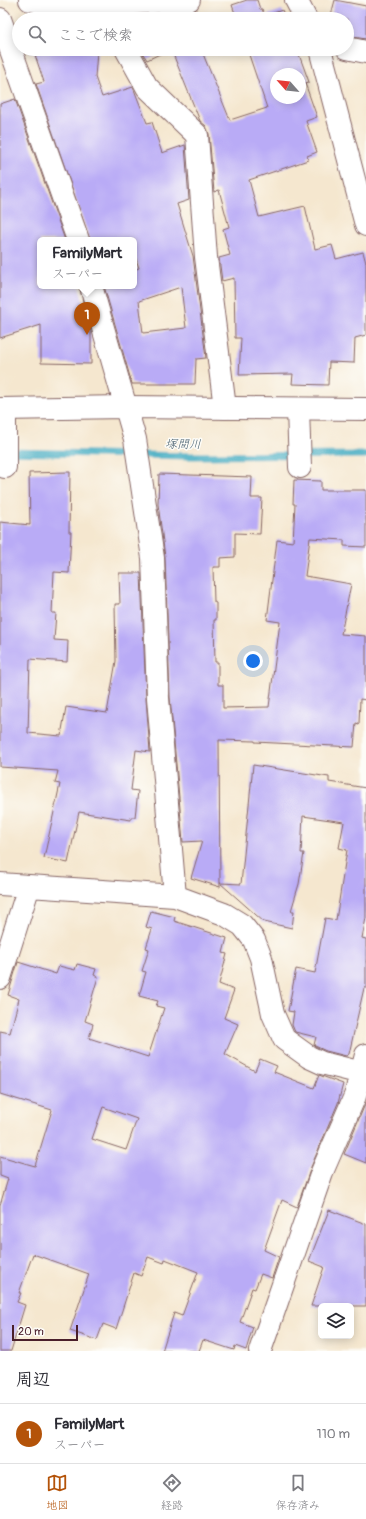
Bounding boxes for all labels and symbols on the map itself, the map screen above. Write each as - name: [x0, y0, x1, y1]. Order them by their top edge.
- north arrow: [270, 68, 306, 104]
- pin: 1: [74, 302, 100, 335]
- water label: 塚間川: [165, 437, 201, 452]
- your location: [243, 651, 263, 671]
- scale bar: [12, 1323, 78, 1342]

